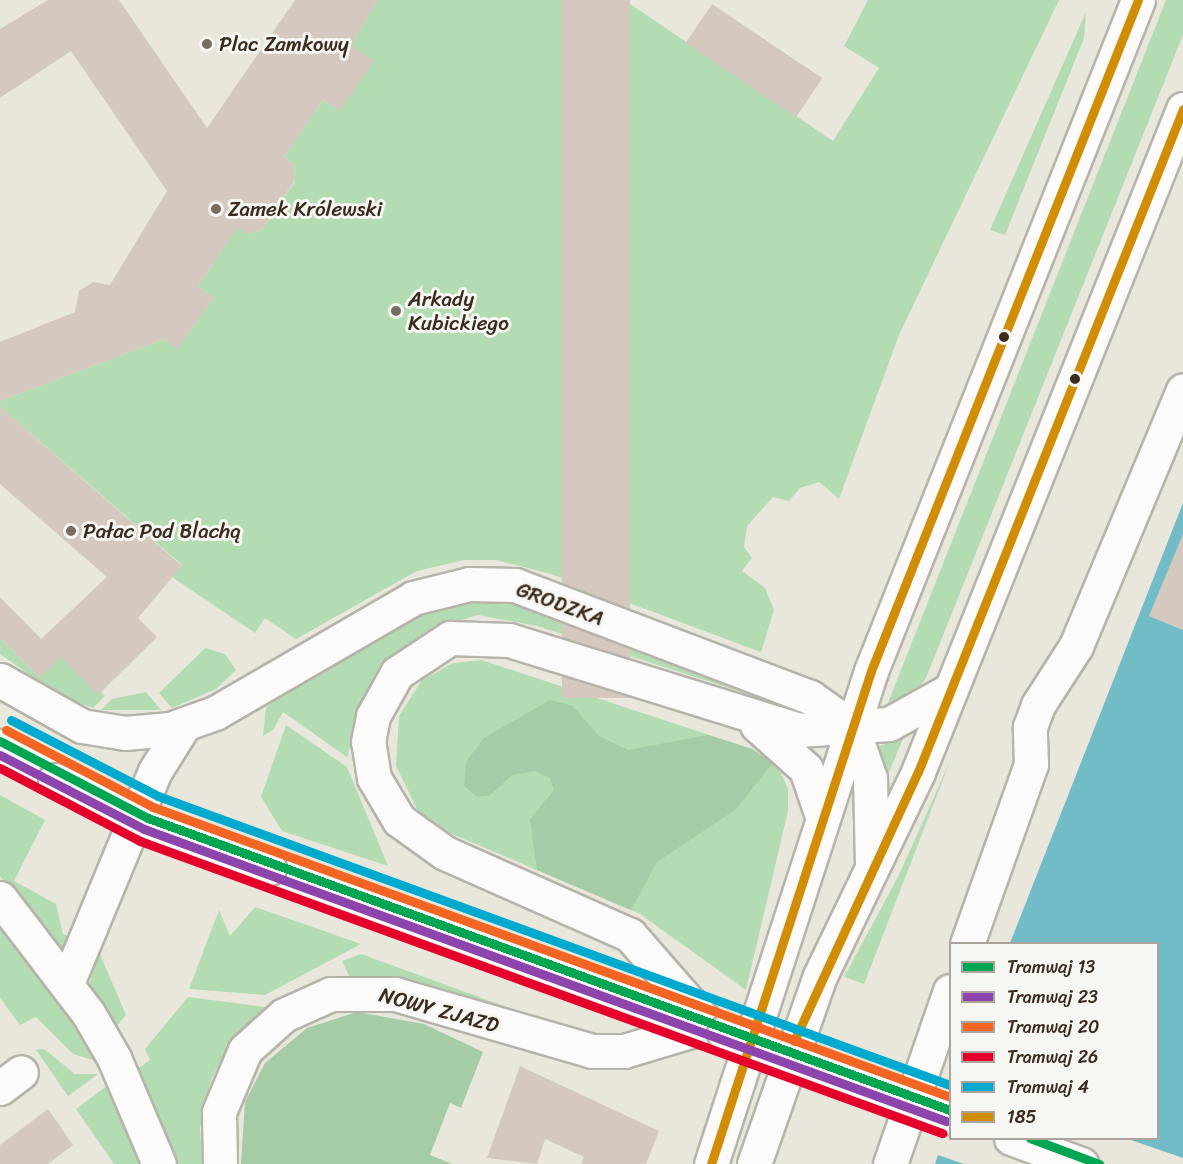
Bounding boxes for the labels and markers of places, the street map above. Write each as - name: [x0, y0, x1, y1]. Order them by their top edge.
- place label: Plac Zamkowy: [219, 31, 350, 57]
- marker: Plac Zamkowy: [200, 37, 214, 51]
- place label: Zamek Królewski: [228, 196, 383, 222]
- marker: Zamek Królewski: [209, 202, 223, 216]
- place label: Arkady Kubickiego: [408, 286, 509, 336]
- marker: Arkady Kubickiego: [389, 304, 403, 318]
- unlabelled marker: [998, 331, 1010, 343]
- unlabelled marker: [1069, 373, 1081, 385]
- place label: Pałac Pod Blachą: [83, 518, 241, 544]
- marker: Pałac Pod Blachą: [64, 524, 78, 538]

